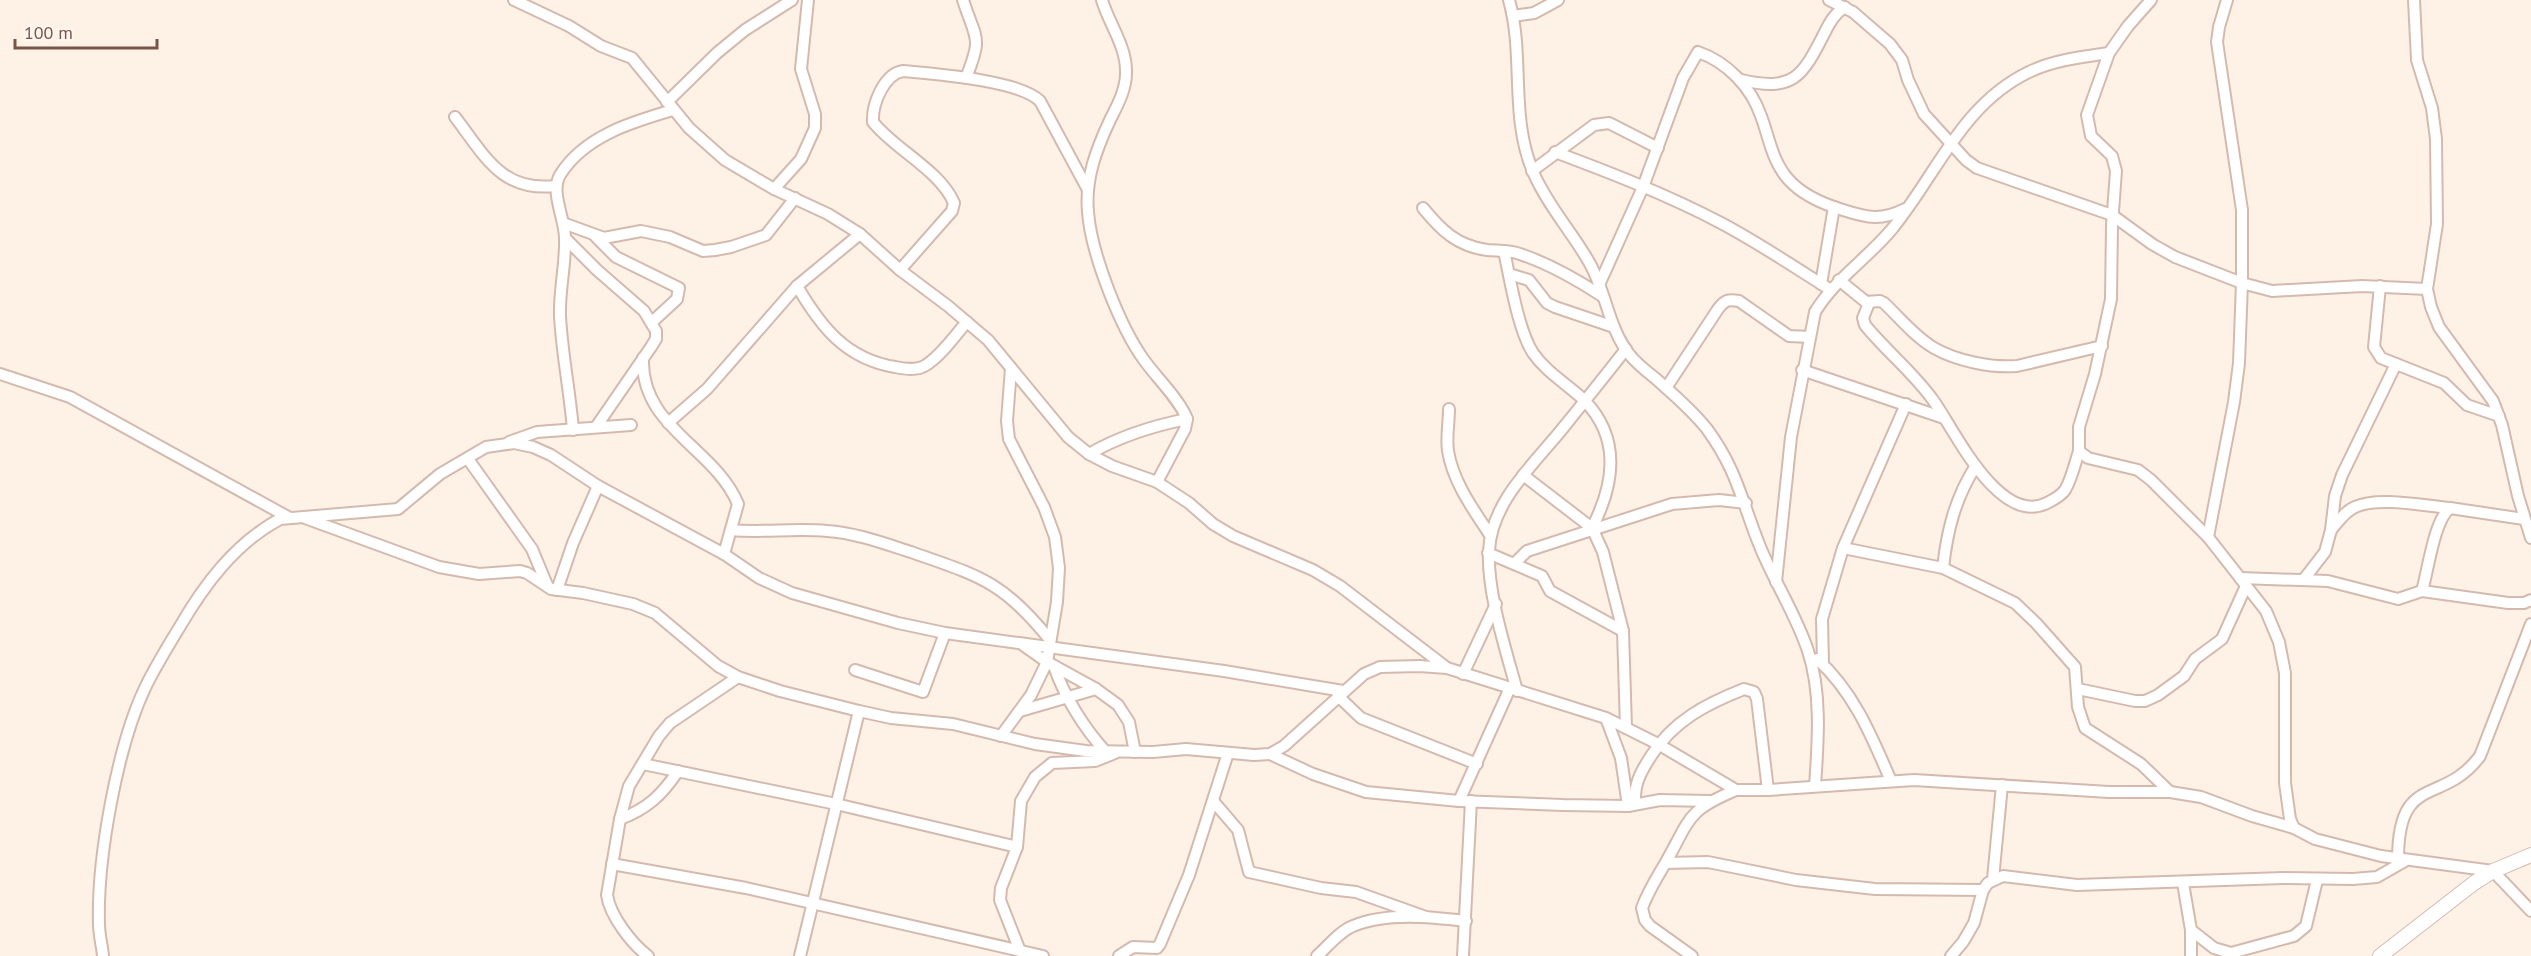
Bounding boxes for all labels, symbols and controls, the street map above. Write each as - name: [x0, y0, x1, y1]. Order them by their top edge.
- scale bar: [15, 12, 158, 50]
- text: 100 m: [24, 21, 73, 44]

